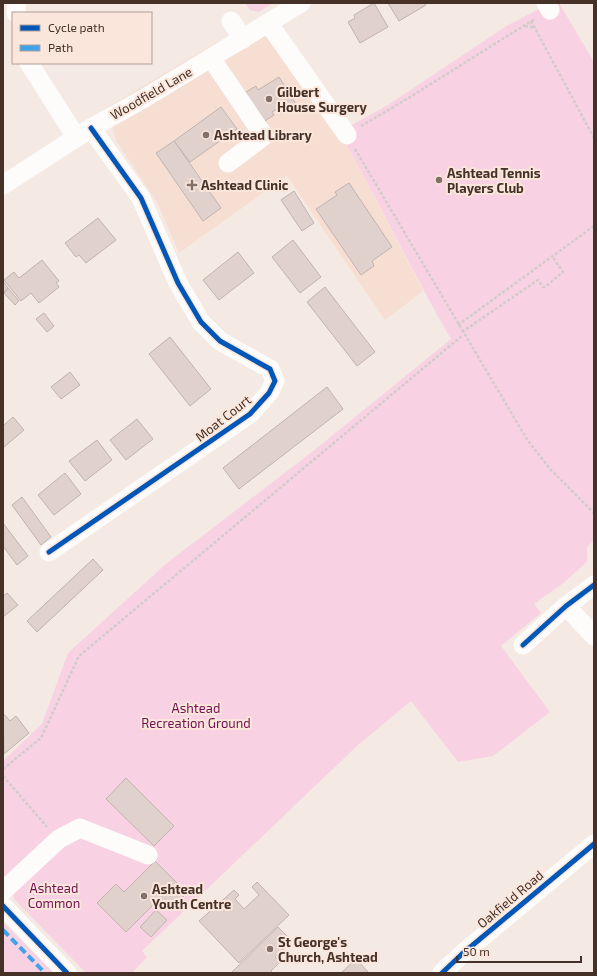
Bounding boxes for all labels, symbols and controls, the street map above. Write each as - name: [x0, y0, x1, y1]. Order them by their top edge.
- legend: [12, 12, 152, 64]
- text: Cycle path: [48, 20, 105, 34]
- text: Path: [48, 40, 73, 54]
- street label: Woodfield Lane: [107, 63, 195, 123]
- place label: Gilbert House Surgery: [277, 84, 368, 115]
- marker: Gilbert House Surgery: [264, 94, 274, 104]
- place label: Ashtead Library: [214, 127, 313, 143]
- marker: Ashtead Library: [201, 130, 211, 140]
- place label: Ashtead Tennis Players Club: [447, 165, 541, 196]
- marker: Ashtead Tennis Players Club: [434, 175, 444, 185]
- place label: Ashtead Clinic: [201, 177, 289, 193]
- marker: Ashtead Clinic: [186, 179, 198, 191]
- street label: Moat Court: [192, 391, 254, 445]
- park label: Ashtead Recreation Ground: [141, 700, 251, 731]
- street label: Oakfield Road: [474, 867, 546, 931]
- park label: Ashtead Common: [28, 880, 80, 911]
- place label: Ashtead Youth Centre: [152, 881, 231, 912]
- marker: Ashtead Youth Centre: [139, 891, 149, 901]
- place label: St George's Church, Ashtead: [278, 934, 378, 965]
- scale bar: [457, 938, 581, 964]
- marker: St George's Church, Ashtead: [265, 944, 275, 954]
- text: 50 m: [463, 944, 490, 958]

